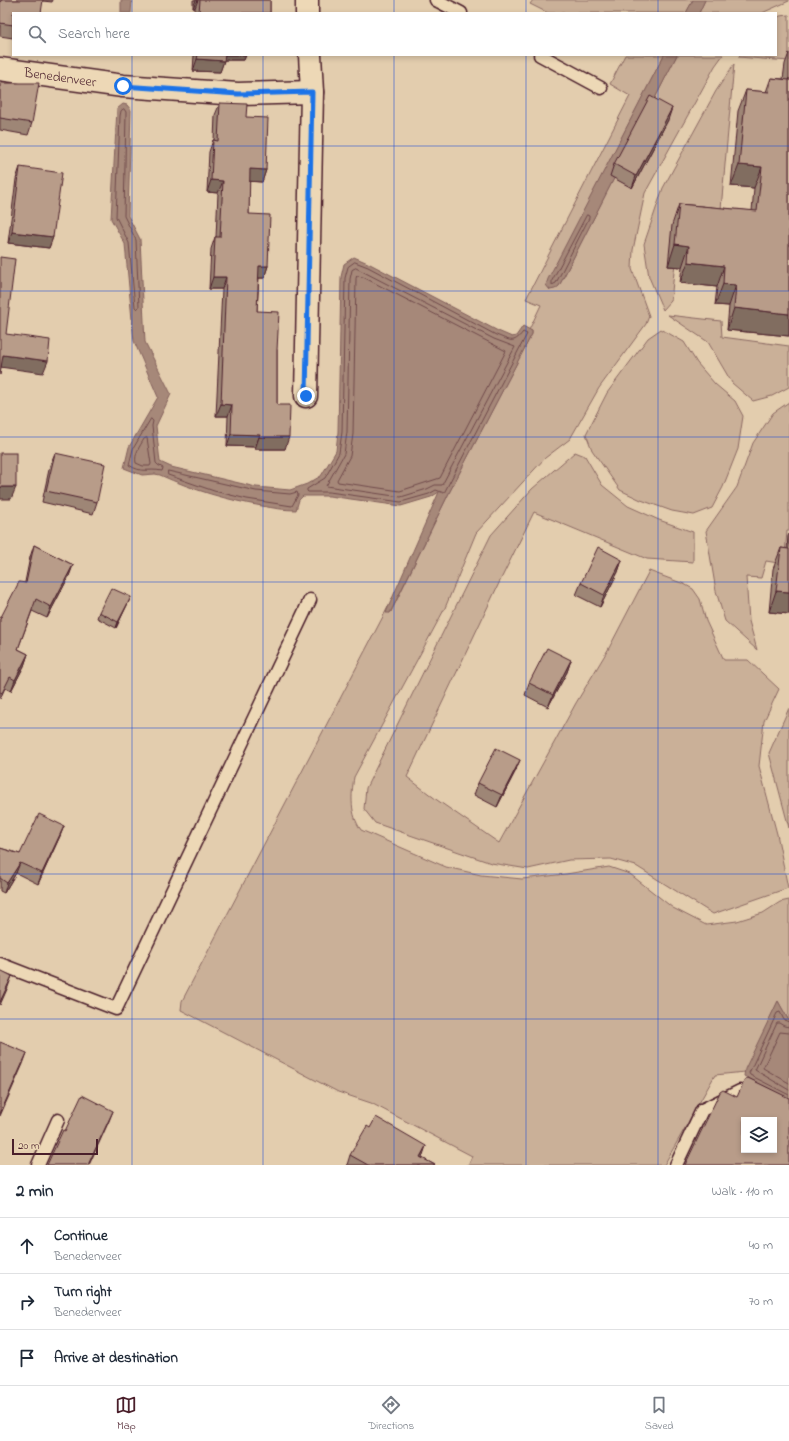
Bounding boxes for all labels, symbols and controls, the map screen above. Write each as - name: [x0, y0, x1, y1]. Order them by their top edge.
- search box: [12, 12, 777, 56]
- icon: search: [26, 23, 48, 45]
- text: Search here: [58, 23, 130, 45]
- street label: Benedenveer: [22, 62, 98, 94]
- route start: [114, 77, 132, 95]
- route end: [297, 387, 315, 405]
- map controls: [741, 1117, 777, 1153]
- button: layers: [741, 1117, 777, 1153]
- scale bar: [12, 1137, 98, 1156]
- text: 20 m: [18, 1138, 40, 1154]
- text: 2 min: [16, 1179, 53, 1204]
- text: Walk · 110 m: [712, 1182, 773, 1201]
- text: Continue: [54, 1225, 108, 1247]
- icon: ahead: [16, 1235, 38, 1257]
- text: 40 m: [749, 1236, 773, 1255]
- text: Benedenveer: [54, 1247, 121, 1266]
- text: Turn right: [54, 1281, 112, 1303]
- icon: right: [16, 1291, 38, 1313]
- text: 70 m: [749, 1292, 773, 1311]
- text: Benedenveer: [54, 1303, 121, 1322]
- icon: arrive: [16, 1347, 38, 1369]
- text: Arrive at destination: [54, 1347, 178, 1369]
- tab: Map: [115, 1394, 137, 1434]
- tab: Directions: [368, 1394, 414, 1434]
- tab: Saved: [645, 1394, 674, 1434]

